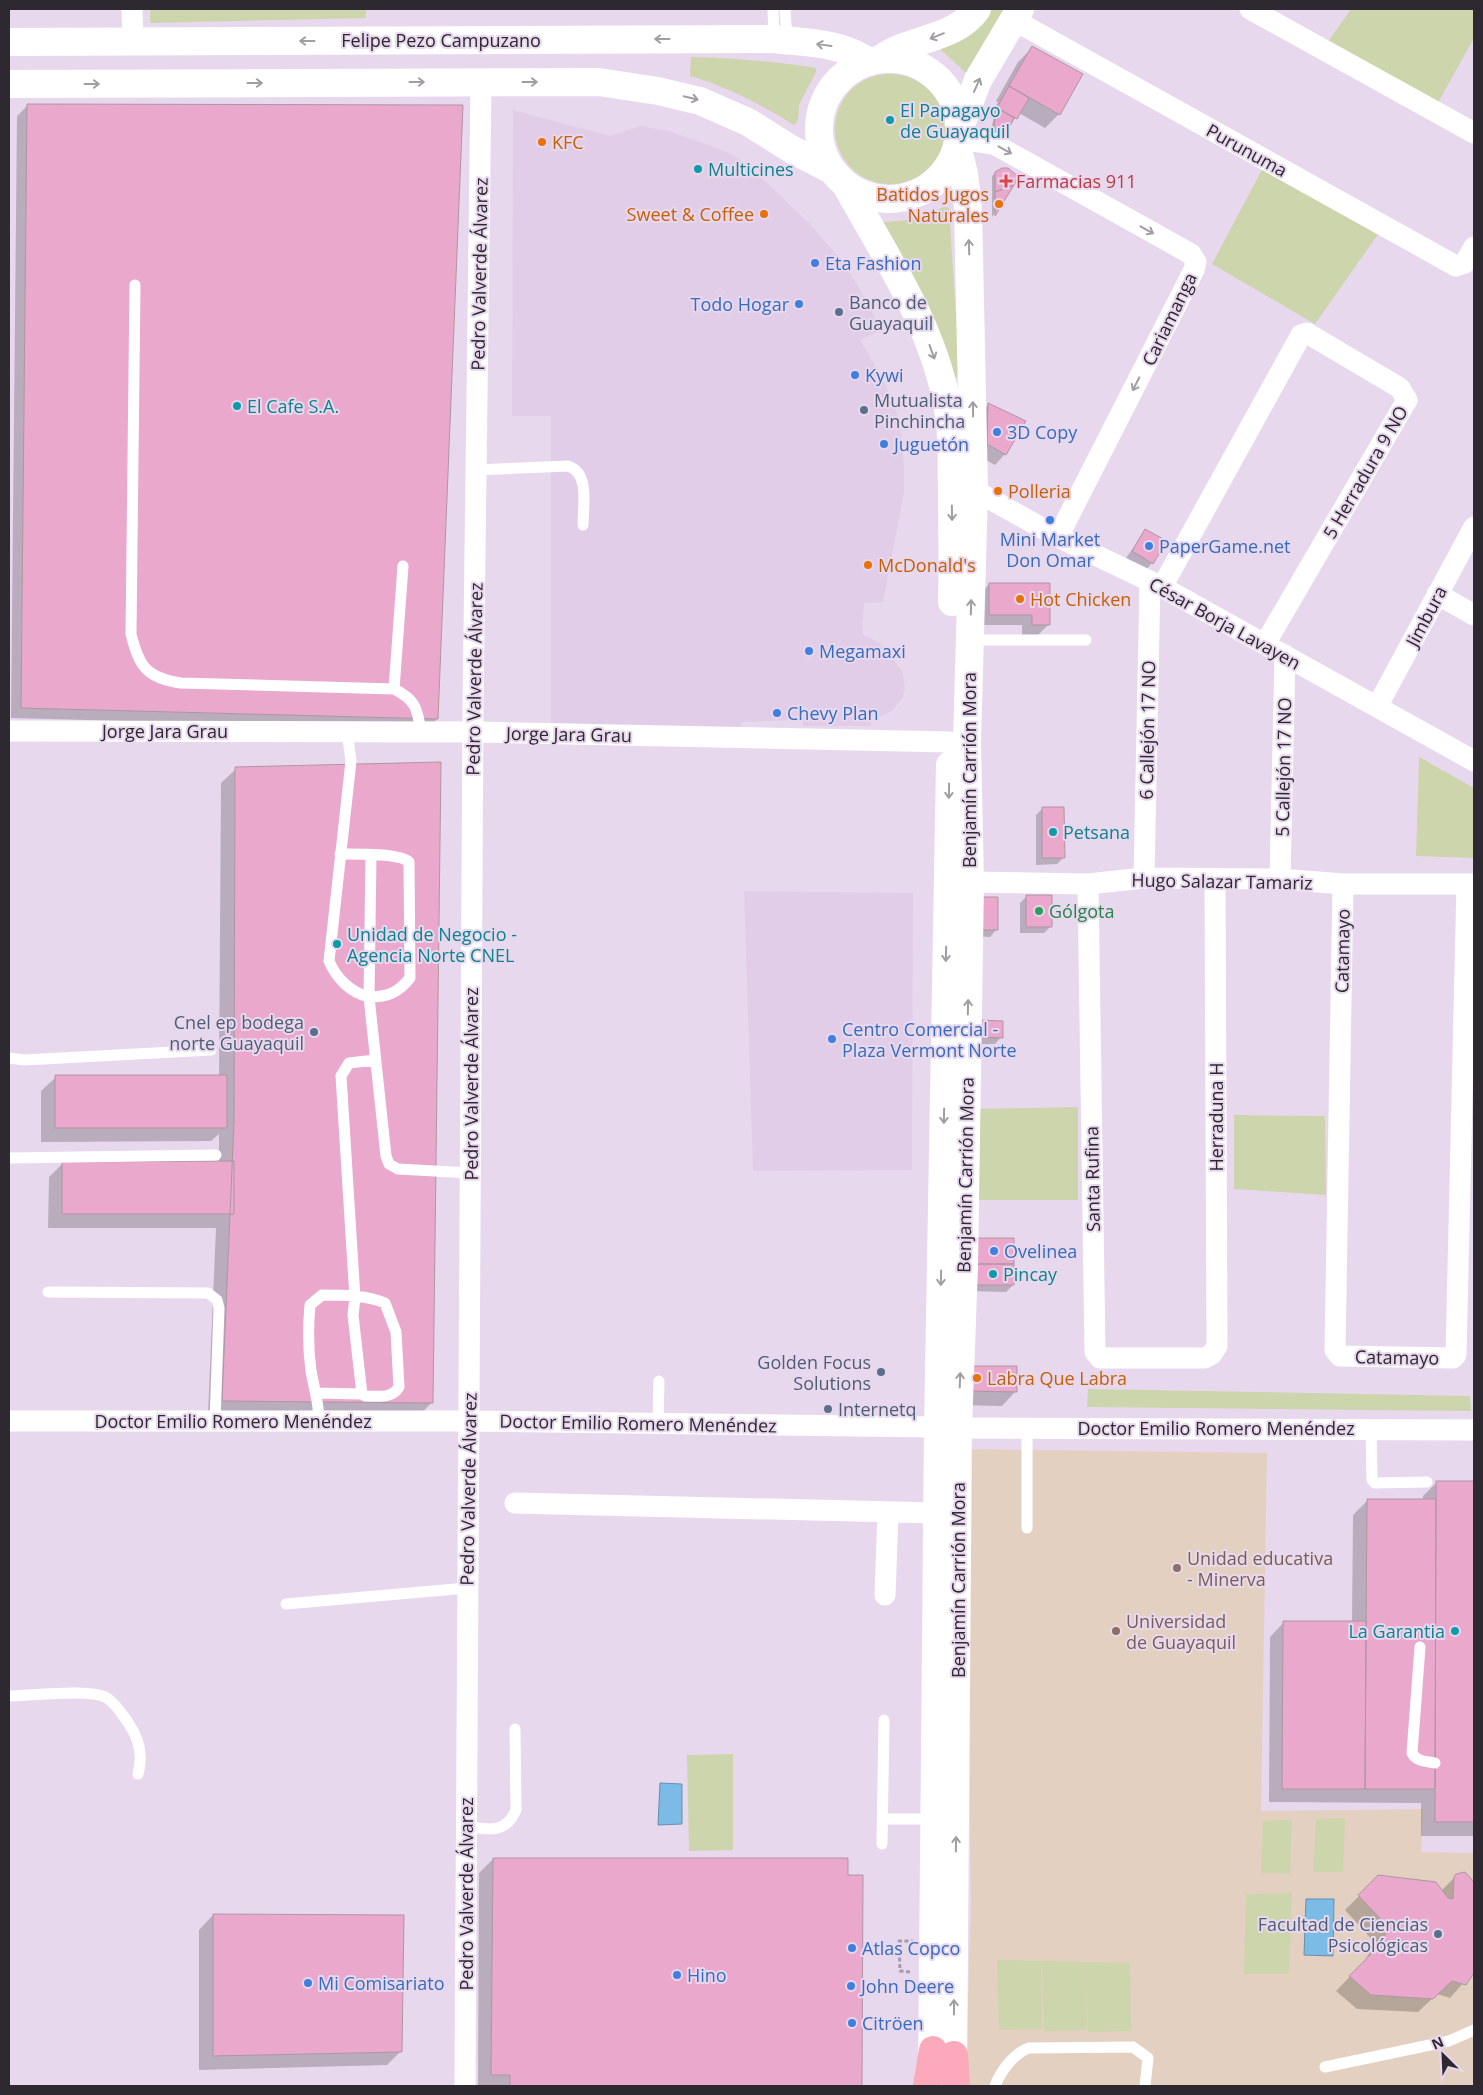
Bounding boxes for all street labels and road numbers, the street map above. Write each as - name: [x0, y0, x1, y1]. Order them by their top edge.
- street label: Felipe Pezo Campuzano: [341, 28, 541, 52]
- street label: Purunuma: [1202, 118, 1292, 182]
- street label: Pedro Valverde Álvarez: [465, 177, 493, 371]
- street label: Cariamanga: [1136, 268, 1202, 370]
- street label: 5 Herradura 9 NO: [1317, 401, 1413, 543]
- street label: César Borja Lavayen: [1145, 571, 1305, 675]
- street label: Jimbura: [1399, 581, 1452, 652]
- street label: Pedro Valverde Álvarez: [460, 582, 488, 776]
- street label: 6 Callejón 17 NO: [1134, 660, 1160, 800]
- street label: Benjamín Carrión Mora: [957, 672, 981, 868]
- street label: 5 Callejón 17 NO: [1270, 697, 1296, 837]
- street label: Jorge Jara Grau: [100, 719, 228, 743]
- street label: Jorge Jara Grau: [504, 721, 632, 747]
- street label: Hugo Salazar Tamariz: [1131, 867, 1313, 895]
- street label: Catamayo: [1329, 909, 1355, 993]
- street label: Pedro Valverde Álvarez: [459, 987, 483, 1181]
- street label: Herraduna H: [1204, 1062, 1228, 1172]
- street label: Benjamín Carrión Mora: [951, 1077, 979, 1273]
- street label: Santa Rufina: [1079, 1126, 1105, 1232]
- street label: Catamayo: [1355, 1344, 1439, 1370]
- street label: Pedro Valverde Álvarez: [454, 1392, 482, 1586]
- street label: Doctor Emilio Romero Menéndez: [94, 1409, 372, 1433]
- street label: Doctor Emilio Romero Menéndez: [499, 1409, 777, 1437]
- street label: Doctor Emilio Romero Menéndez: [1077, 1416, 1355, 1440]
- street label: Benjamín Carrión Mora: [946, 1482, 970, 1678]
- street label: Pedro Valverde Álvarez: [454, 1797, 478, 1991]

